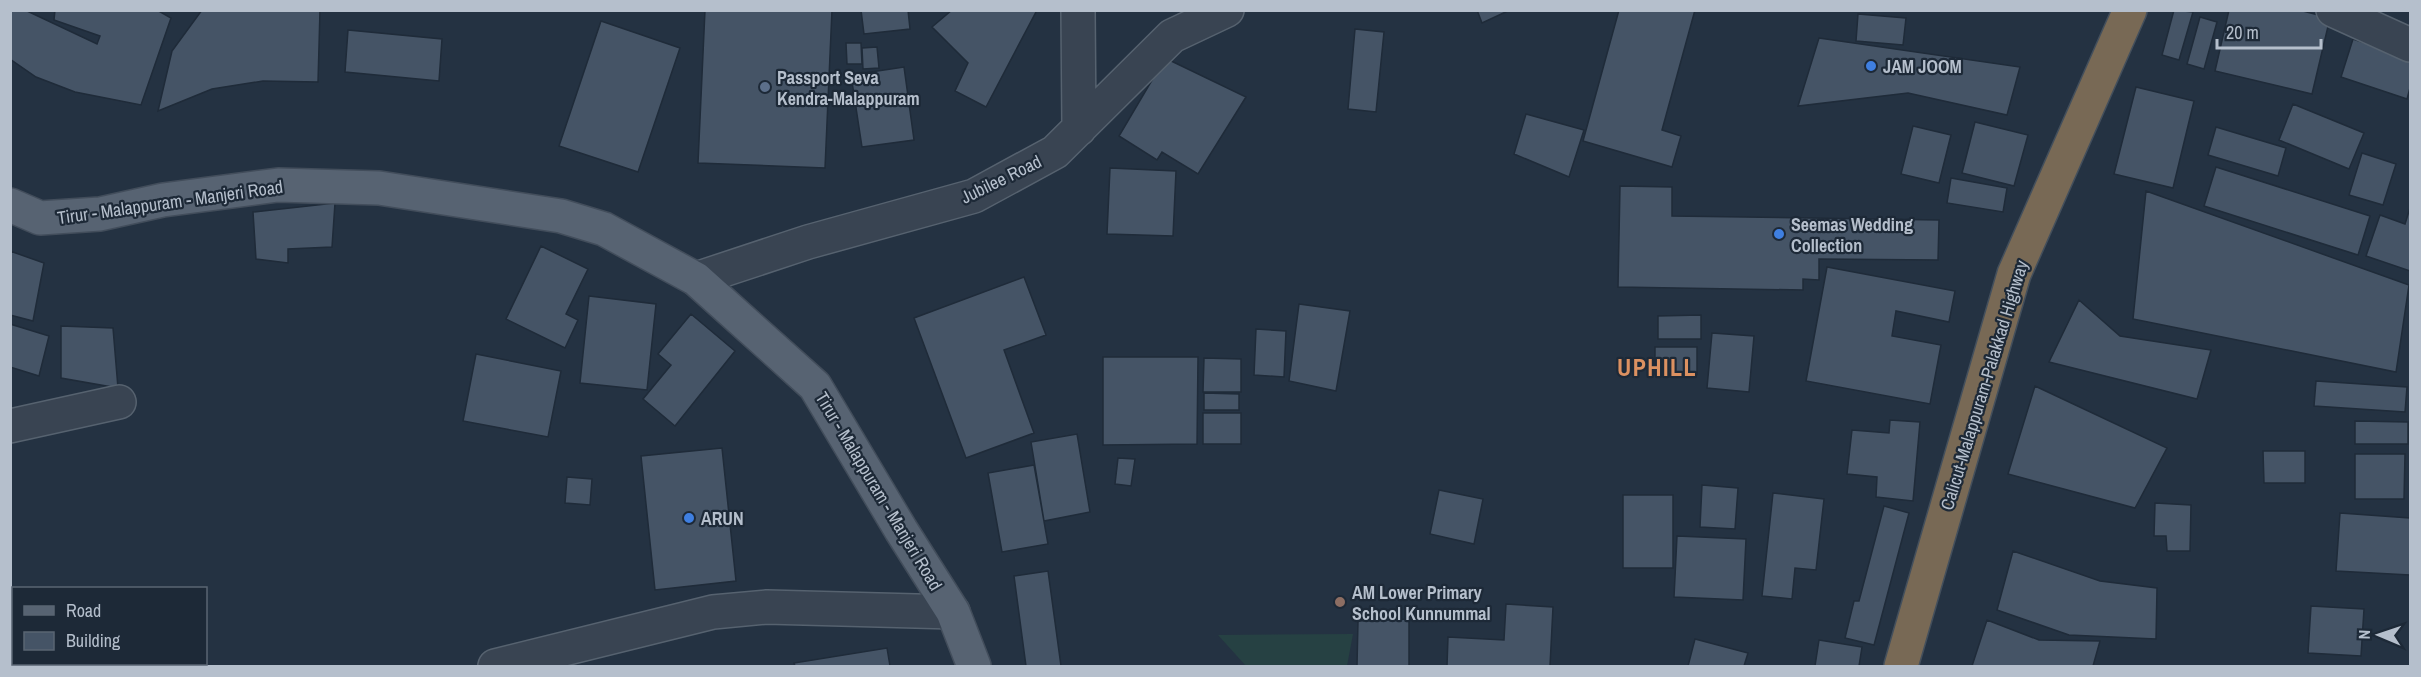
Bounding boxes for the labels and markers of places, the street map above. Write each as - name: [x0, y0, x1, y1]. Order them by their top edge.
- place label: JAM JOOM: [1883, 54, 1962, 79]
- marker: JAM JOOM: [1864, 59, 1878, 73]
- place label: Passport Seva Kendra-Malappuram: [777, 65, 920, 111]
- marker: Passport Seva Kendra-Malappuram: [758, 80, 772, 94]
- place label: Seemas Wedding Collection: [1791, 212, 1913, 258]
- marker: Seemas Wedding Collection: [1772, 227, 1786, 241]
- place label: ARUN: [701, 506, 744, 531]
- marker: ARUN: [682, 511, 696, 525]
- place label: AM Lower Primary School Kunnummal: [1352, 580, 1491, 626]
- marker: AM Lower Primary School Kunnummal: [1333, 595, 1347, 609]

